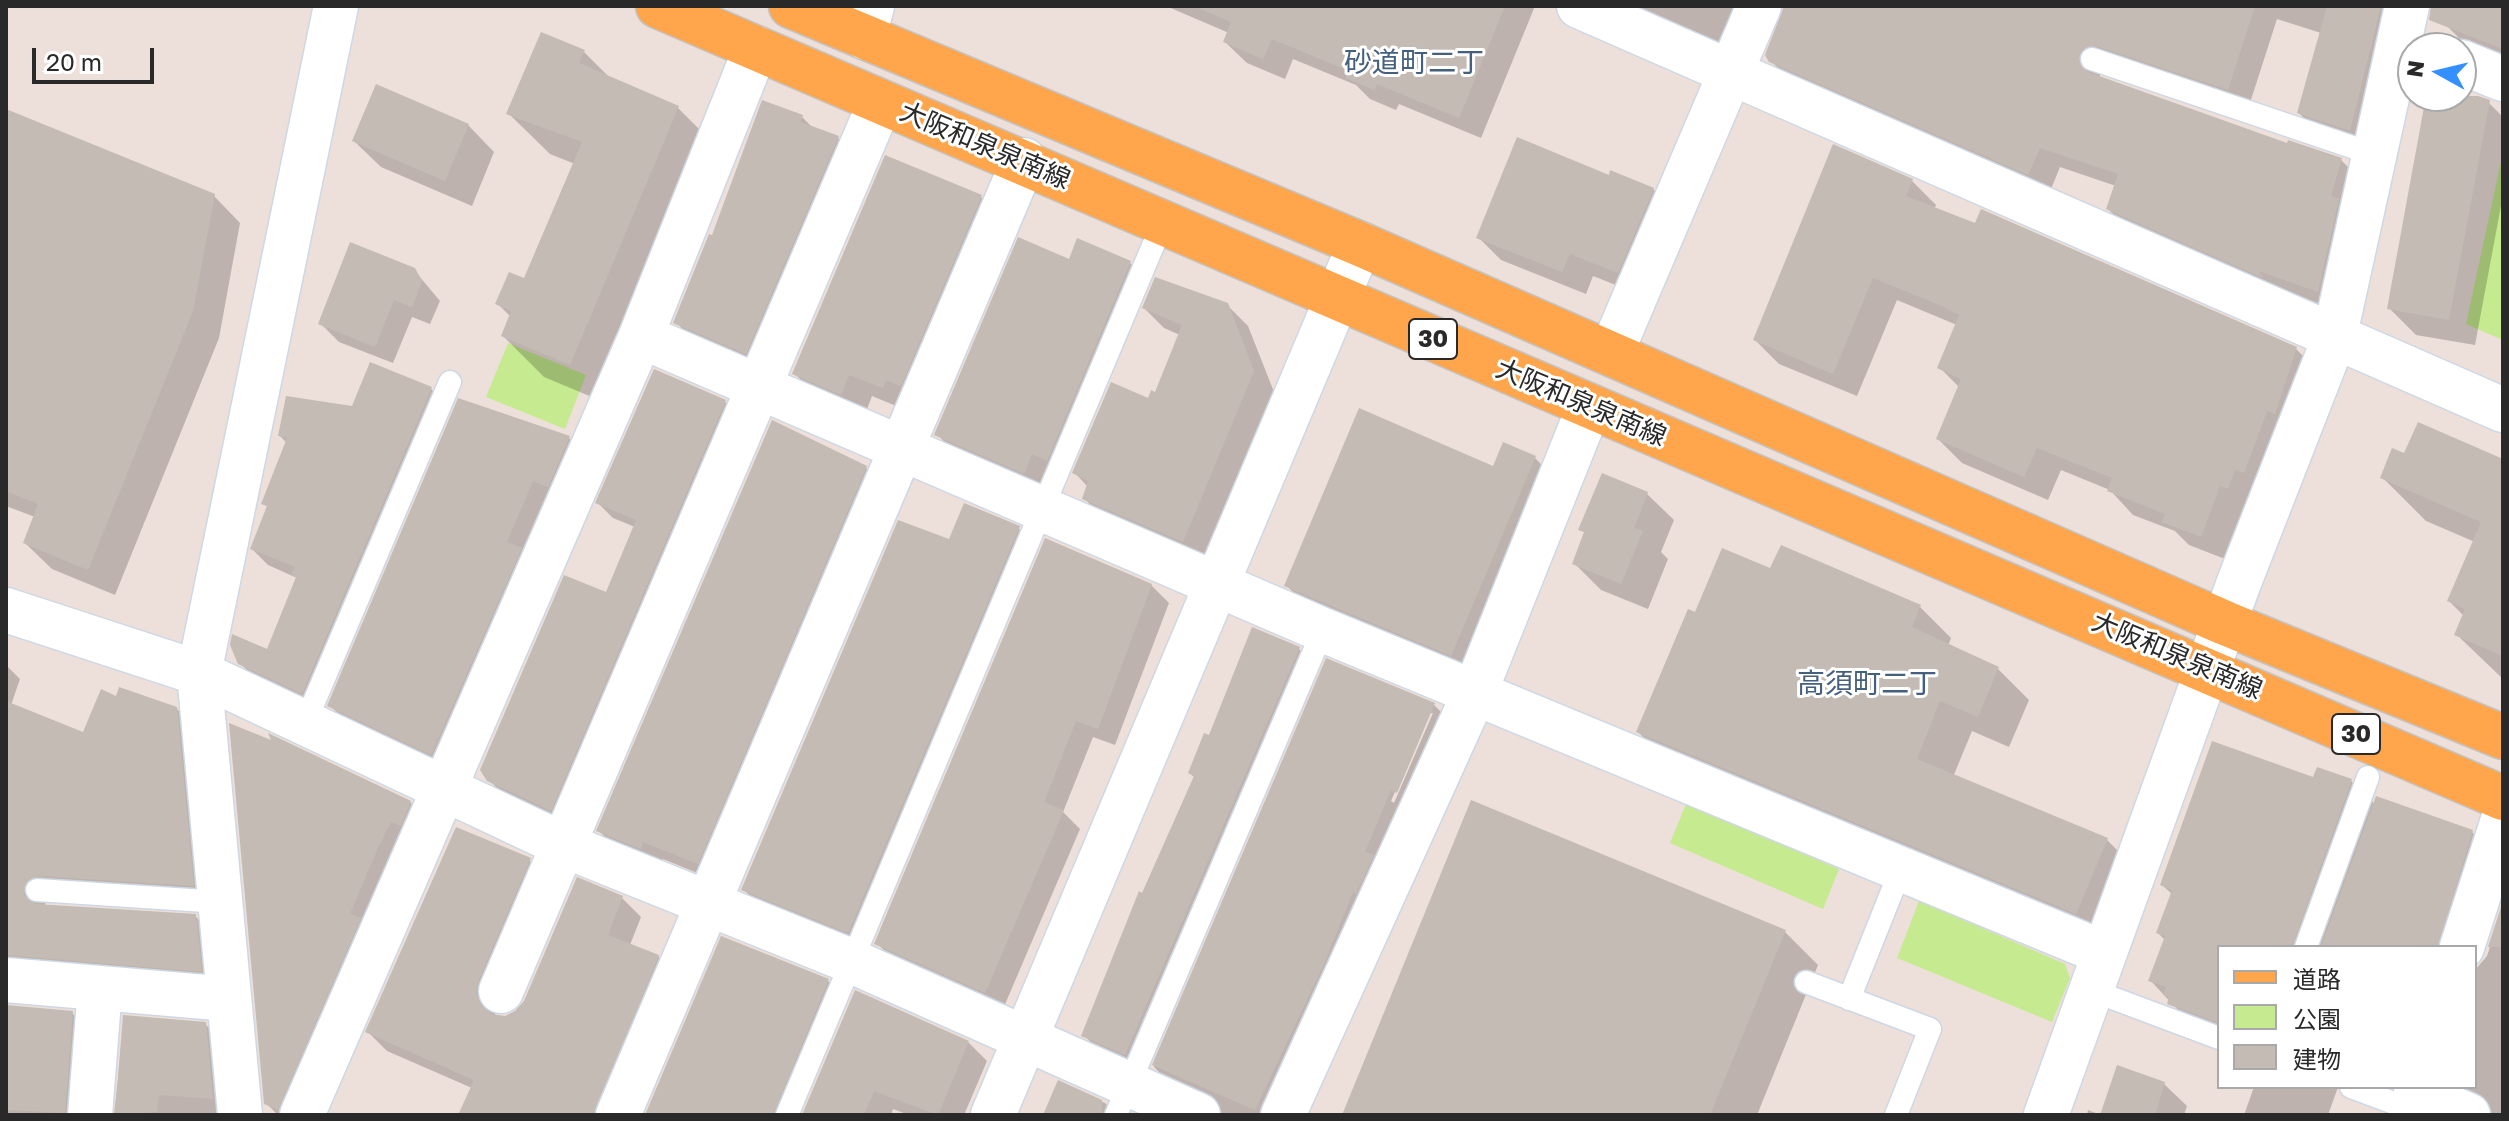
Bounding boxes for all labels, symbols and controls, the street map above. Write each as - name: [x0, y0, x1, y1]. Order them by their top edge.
- scale bar: [36, 32, 158, 82]
- north arrow: [2397, 32, 2477, 112]
- district label: 砂道町二丁: [1344, 46, 1484, 80]
- text: 20 m: [46, 47, 102, 76]
- text: N: [2400, 59, 2429, 79]
- street label: 大阪和泉泉南線: [895, 96, 1075, 196]
- road number: 30: [1409, 319, 1457, 359]
- street label: 大阪和泉泉南線: [1491, 353, 1671, 453]
- street label: 大阪和泉泉南線: [2087, 606, 2267, 706]
- district label: 高須町二丁: [1797, 667, 1937, 701]
- road number: 30: [2332, 714, 2380, 754]
- legend: [2217, 945, 2477, 1089]
- text: 道路: [2293, 964, 2341, 993]
- text: 公園: [2293, 1004, 2341, 1033]
- text: 建物: [2293, 1044, 2341, 1073]

